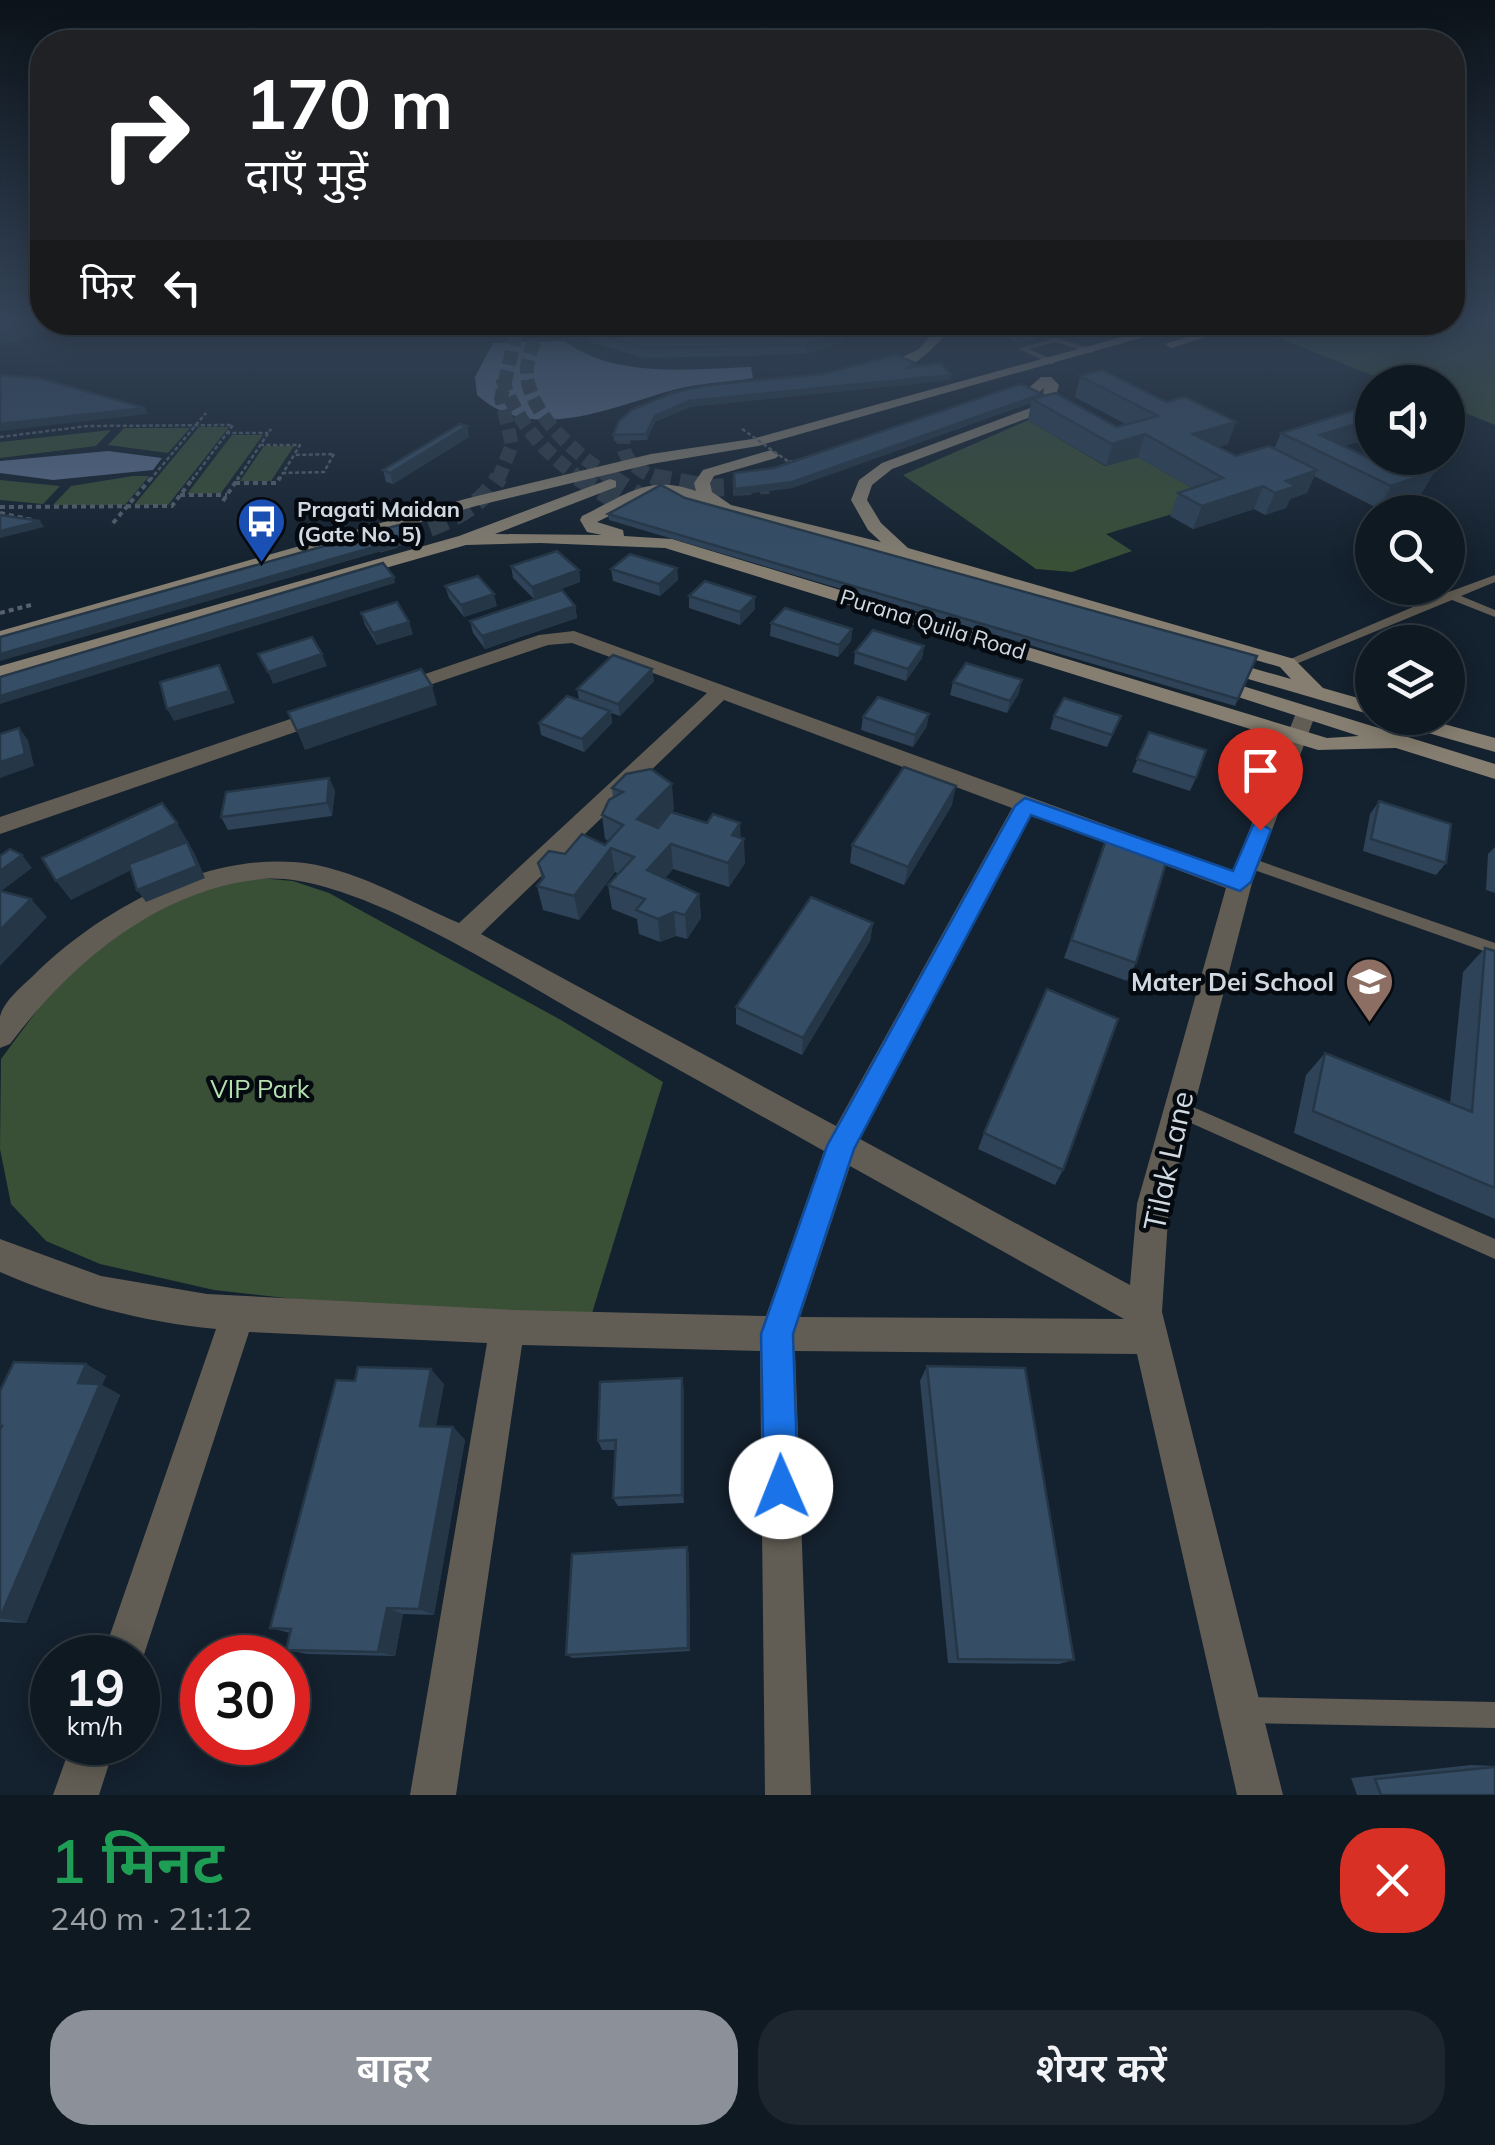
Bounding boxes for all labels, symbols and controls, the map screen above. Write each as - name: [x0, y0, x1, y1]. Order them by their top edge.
- text: 170 m: [245, 59, 453, 147]
- icon: right: [80, 70, 210, 200]
- text: दाएँ मुड़ें: [245, 146, 368, 202]
- icon: left: [155, 260, 210, 315]
- text: फिर: [80, 261, 135, 309]
- map controls: [1355, 365, 1465, 735]
- button: sound: [1355, 365, 1465, 475]
- place label: Pragati Maidan (Gate No. 5): [297, 495, 460, 548]
- button: search: [1355, 495, 1465, 605]
- bus stop icon: Pragati Maidan (Gate No. 5): [236, 496, 288, 564]
- street label: Purana Quila Road: [837, 582, 1029, 666]
- button: layers: [1355, 625, 1465, 735]
- pin: [1218, 728, 1303, 831]
- icon: arrive: [1233, 743, 1288, 798]
- school or university icon: Mater Dei School: [1343, 956, 1395, 1024]
- place label: Mater Dei School: [1131, 966, 1334, 997]
- park label: VIP Park: [210, 1073, 311, 1104]
- street label: Tilak Lane: [1135, 1087, 1201, 1234]
- position arrow: [729, 1435, 833, 1539]
- speed limit sign: 30: [180, 1635, 310, 1765]
- text: 19: [65, 1656, 125, 1719]
- text: km/h: [67, 1710, 123, 1741]
- text: 1 मिनट: [50, 1823, 224, 1898]
- button: close: [1340, 1828, 1445, 1933]
- text: 240 m · 21:12: [50, 1898, 252, 1938]
- button: बाहर: [50, 2010, 738, 2125]
- button: शेयर करें: [758, 2010, 1445, 2125]

